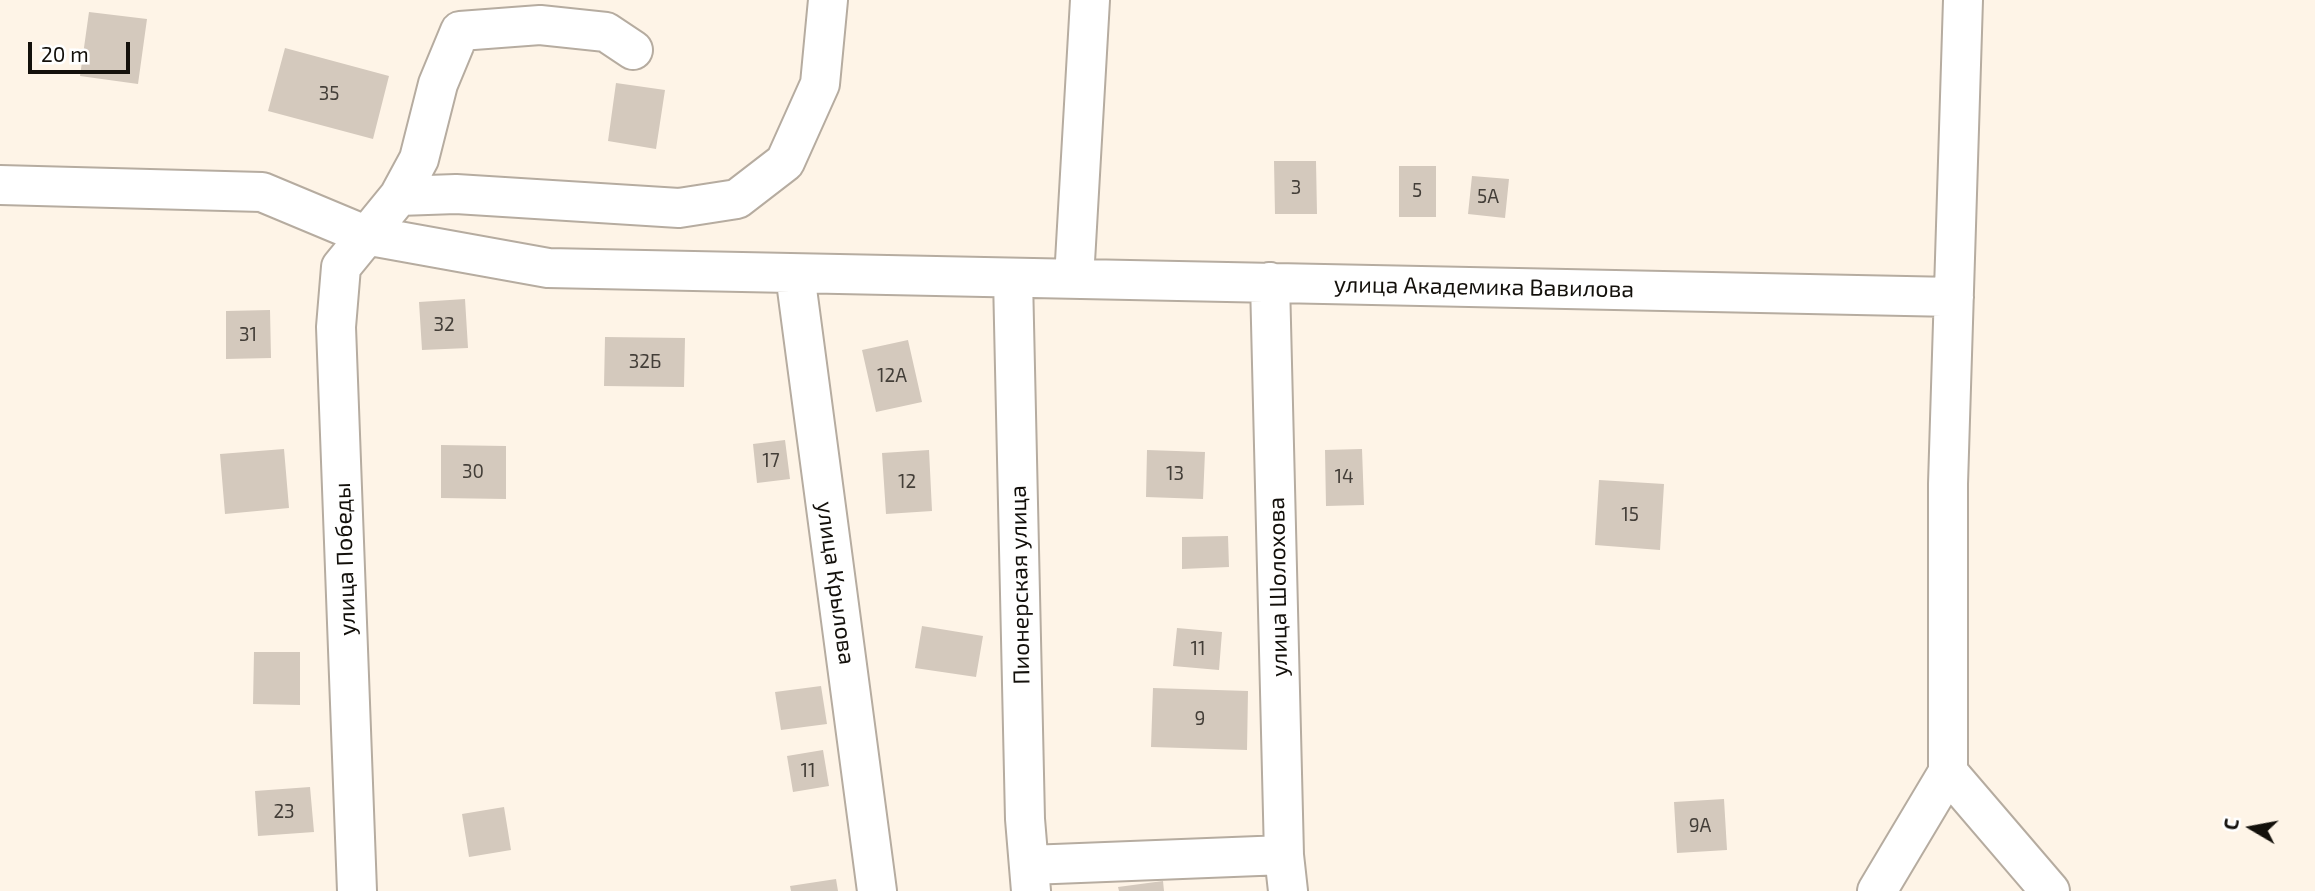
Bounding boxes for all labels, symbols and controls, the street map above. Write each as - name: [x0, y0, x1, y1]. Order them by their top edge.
- scale bar: [32, 28, 133, 72]
- text: 20 m: [41, 41, 89, 66]
- house number: 35: [319, 83, 339, 105]
- house number: 3: [1291, 177, 1301, 199]
- house number: 5: [1412, 180, 1422, 202]
- house number: 5А: [1477, 186, 1499, 208]
- street label: улица Академика Вавилова: [1334, 271, 1634, 303]
- house number: 32: [433, 314, 455, 336]
- house number: 31: [239, 324, 257, 346]
- house number: 32Б: [629, 351, 661, 373]
- house number: 12А: [877, 365, 907, 387]
- house number: 17: [762, 450, 780, 472]
- house number: 30: [462, 461, 484, 483]
- house number: 13: [1166, 463, 1184, 485]
- house number: 14: [1334, 466, 1354, 488]
- house number: 12: [898, 471, 916, 493]
- street label: улица Победы: [329, 482, 361, 636]
- street label: Пионерская улица: [1004, 485, 1036, 685]
- street label: улица Шолохова: [1263, 497, 1293, 677]
- street label: улица Крылова: [811, 500, 861, 666]
- house number: 15: [1621, 504, 1639, 526]
- house number: 11: [1190, 638, 1206, 660]
- house number: 9: [1195, 708, 1205, 730]
- house number: 11: [800, 760, 816, 782]
- north arrow: [2217, 793, 2287, 863]
- house number: 23: [273, 801, 295, 823]
- house number: 9А: [1689, 815, 1711, 837]
- text: С: [2219, 817, 2243, 832]

